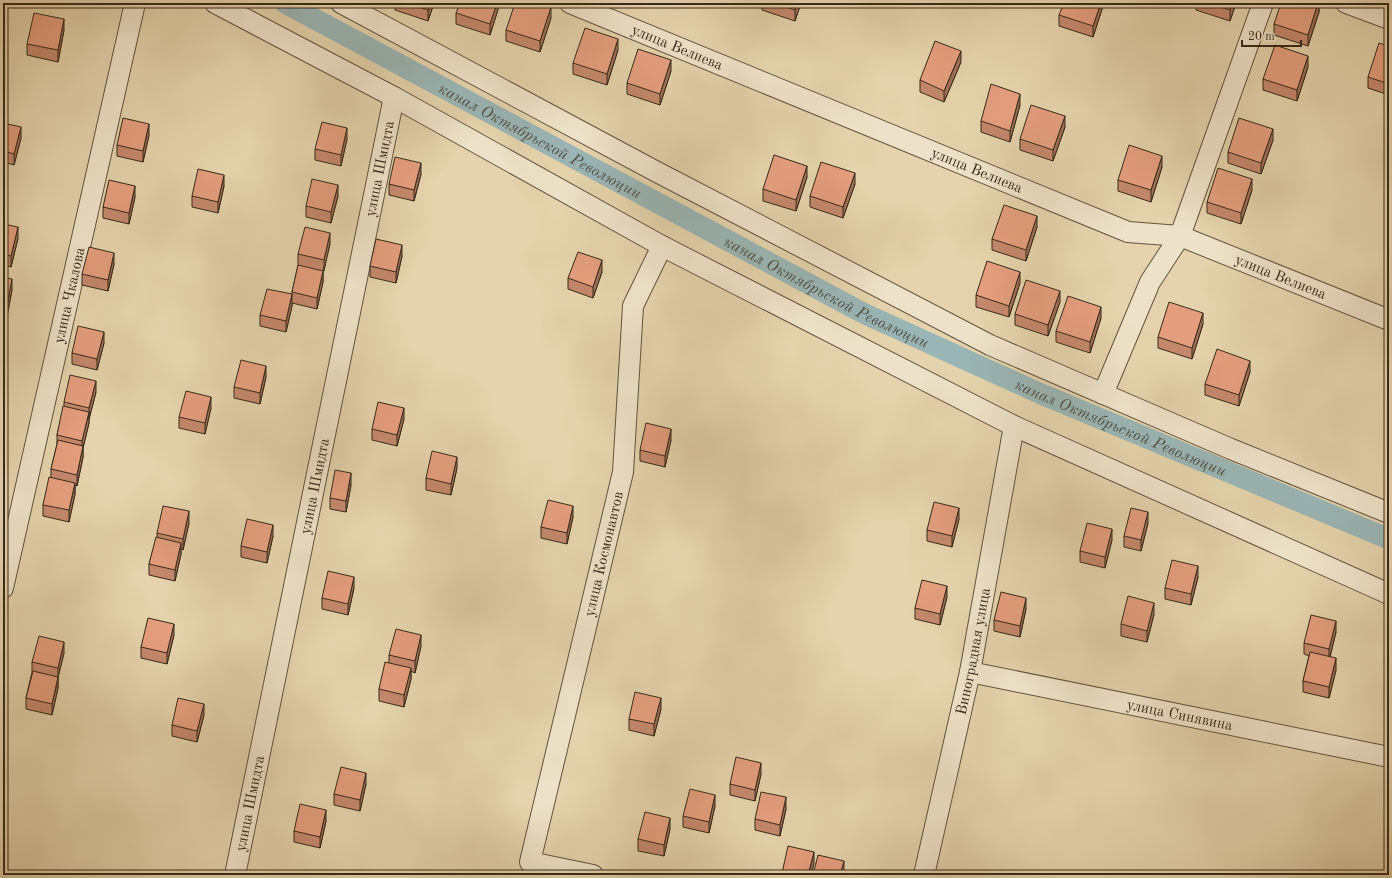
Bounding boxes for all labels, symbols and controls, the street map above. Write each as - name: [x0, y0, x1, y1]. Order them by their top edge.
- scale bar: [1242, 22, 1301, 48]
- street label: улица Велиева: [629, 23, 725, 74]
- text: 20 m: [1248, 31, 1275, 43]
- water label: канал Октябрьской Революции: [435, 81, 644, 203]
- street label: улица Шмидта: [364, 119, 398, 218]
- street label: улица Велиева: [929, 146, 1025, 197]
- water label: канал Октябрьской Революции: [721, 234, 931, 352]
- street label: улица Чкалова: [52, 246, 89, 345]
- street label: улица Велиева: [1232, 253, 1329, 303]
- water label: канал Октябрьской Революции: [1012, 377, 1228, 480]
- street label: улица Шмидта: [299, 436, 333, 536]
- street label: улица Космонавтов: [583, 490, 627, 618]
- street label: Виноградная улица: [954, 586, 994, 717]
- street label: улица Синявина: [1125, 698, 1234, 734]
- street label: улица Шмидта: [234, 754, 268, 853]

